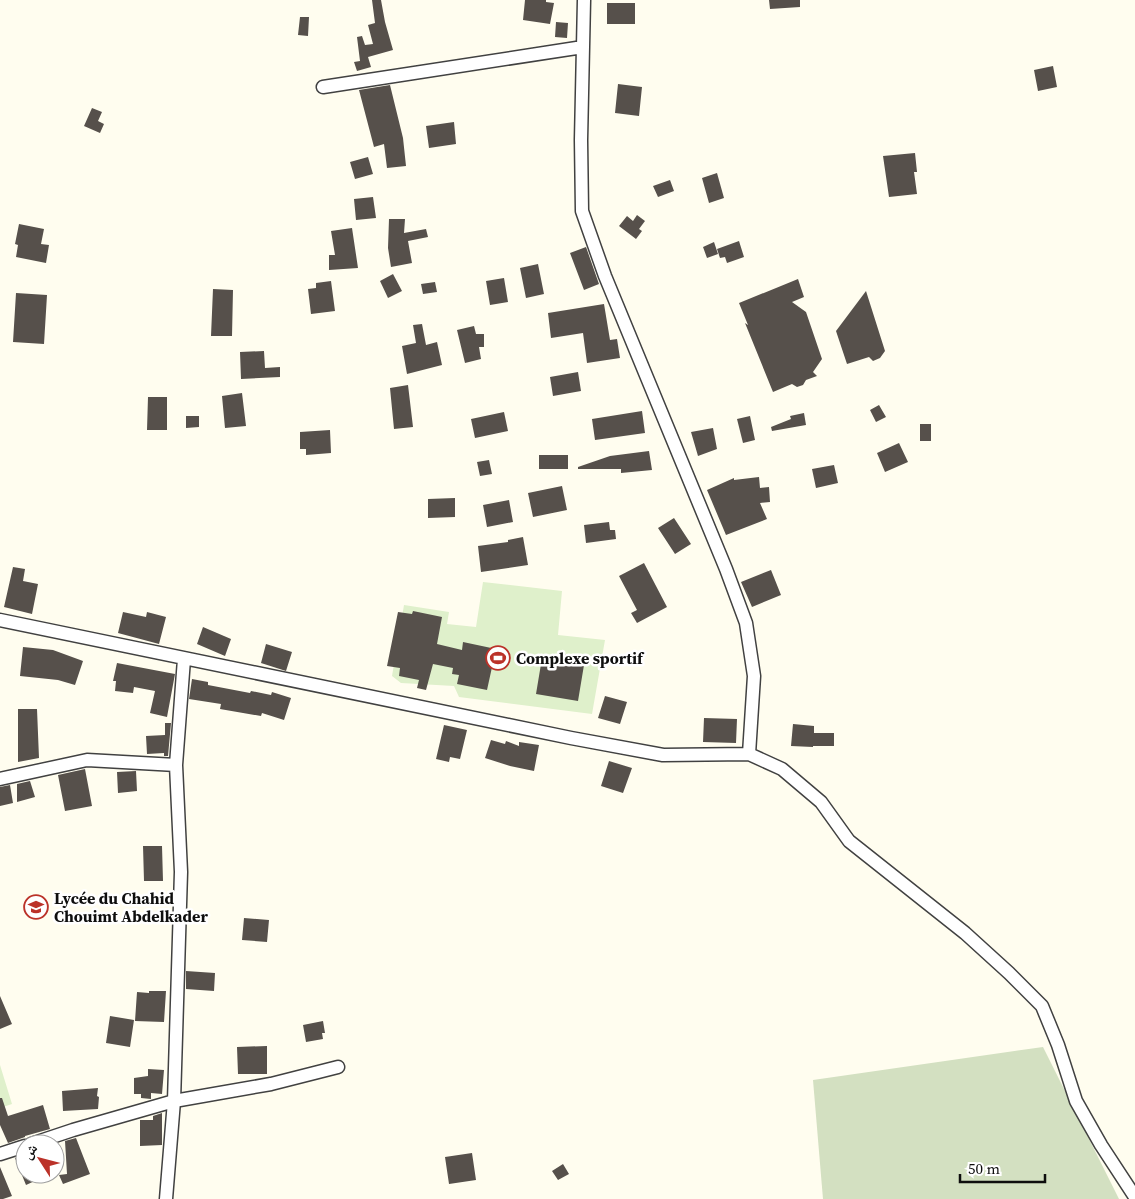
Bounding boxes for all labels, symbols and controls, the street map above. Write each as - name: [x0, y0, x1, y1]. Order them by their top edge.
- sports icon: Complexe sportif: [485, 645, 511, 671]
- place label: Complexe sportif: [516, 647, 645, 669]
- place label: Lycée du Chahid Chouimt Abdelkader: [54, 887, 208, 927]
- school or university icon: Lycée du Chahid Chouimt Abdelkader: [23, 894, 49, 920]
- north arrow: [15, 1134, 65, 1184]
- text: ش: [17, 1139, 42, 1163]
- scale bar: [960, 1152, 1045, 1184]
- text: 50 m: [968, 1158, 1000, 1179]

